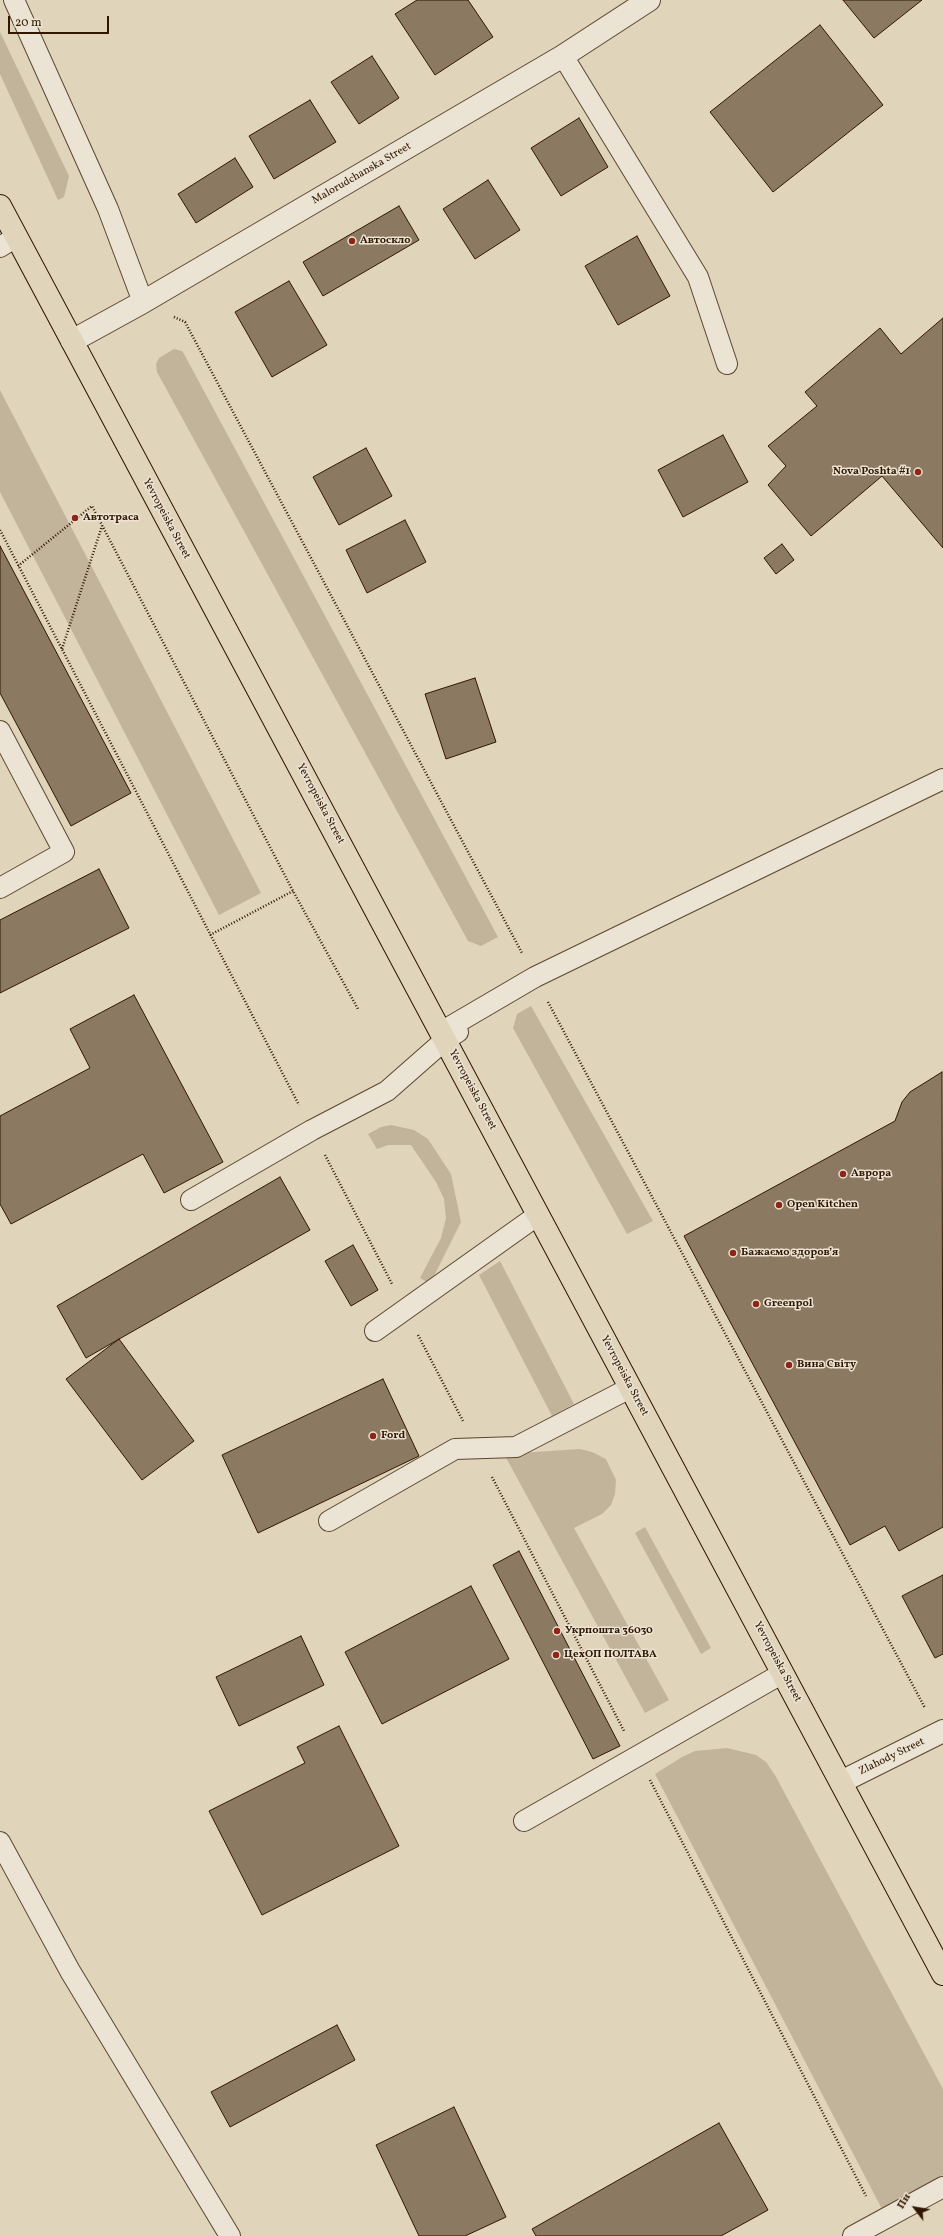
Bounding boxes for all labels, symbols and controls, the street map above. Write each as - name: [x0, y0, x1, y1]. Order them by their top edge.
- scale bar: [10, 8, 111, 34]
- text: 20 m: [15, 15, 42, 31]
- street label: Malorudchanska Street: [310, 140, 414, 208]
- place label: Автоскло: [360, 234, 411, 248]
- marker: Автоскло: [347, 236, 357, 246]
- place label: Nova Poshta #1: [833, 465, 910, 479]
- marker: Nova Poshta #1: [913, 467, 923, 477]
- street label: Yevropeiska Street: [139, 476, 193, 562]
- place label: Автотраса: [83, 511, 139, 525]
- marker: Автотраса: [70, 513, 80, 523]
- street label: Yevropeiska Street: [293, 761, 347, 847]
- street label: Yevropeiska Street: [445, 1047, 499, 1133]
- place label: Аврора: [851, 1167, 891, 1181]
- marker: Аврора: [838, 1169, 848, 1179]
- place label: Open Kitchen: [787, 1198, 858, 1212]
- marker: Open Kitchen: [774, 1200, 784, 1210]
- place label: Бажаємо здоровʼя: [741, 1246, 838, 1260]
- marker: Бажаємо здоровʼя: [728, 1248, 738, 1258]
- place label: Greenpol: [764, 1297, 812, 1311]
- marker: Greenpol: [751, 1299, 761, 1309]
- street label: Yevropeiska Street: [597, 1333, 651, 1419]
- place label: Вина Світу: [797, 1358, 856, 1372]
- marker: Вина Світу: [784, 1360, 794, 1370]
- place label: Ford: [381, 1429, 405, 1443]
- marker: Ford: [368, 1431, 378, 1441]
- street label: Yevropeiska Street: [750, 1619, 804, 1705]
- place label: Укрпошта 36030: [565, 1624, 653, 1638]
- marker: Укрпошта 36030: [552, 1626, 562, 1636]
- place label: ЦехОП ПОЛТАВА: [564, 1648, 657, 1662]
- marker: ЦехОП ПОЛТАВА: [551, 1650, 561, 1660]
- street label: Zlahody Street: [857, 1735, 927, 1779]
- north arrow: [895, 2188, 935, 2228]
- text: Пн: [894, 2191, 915, 2212]

